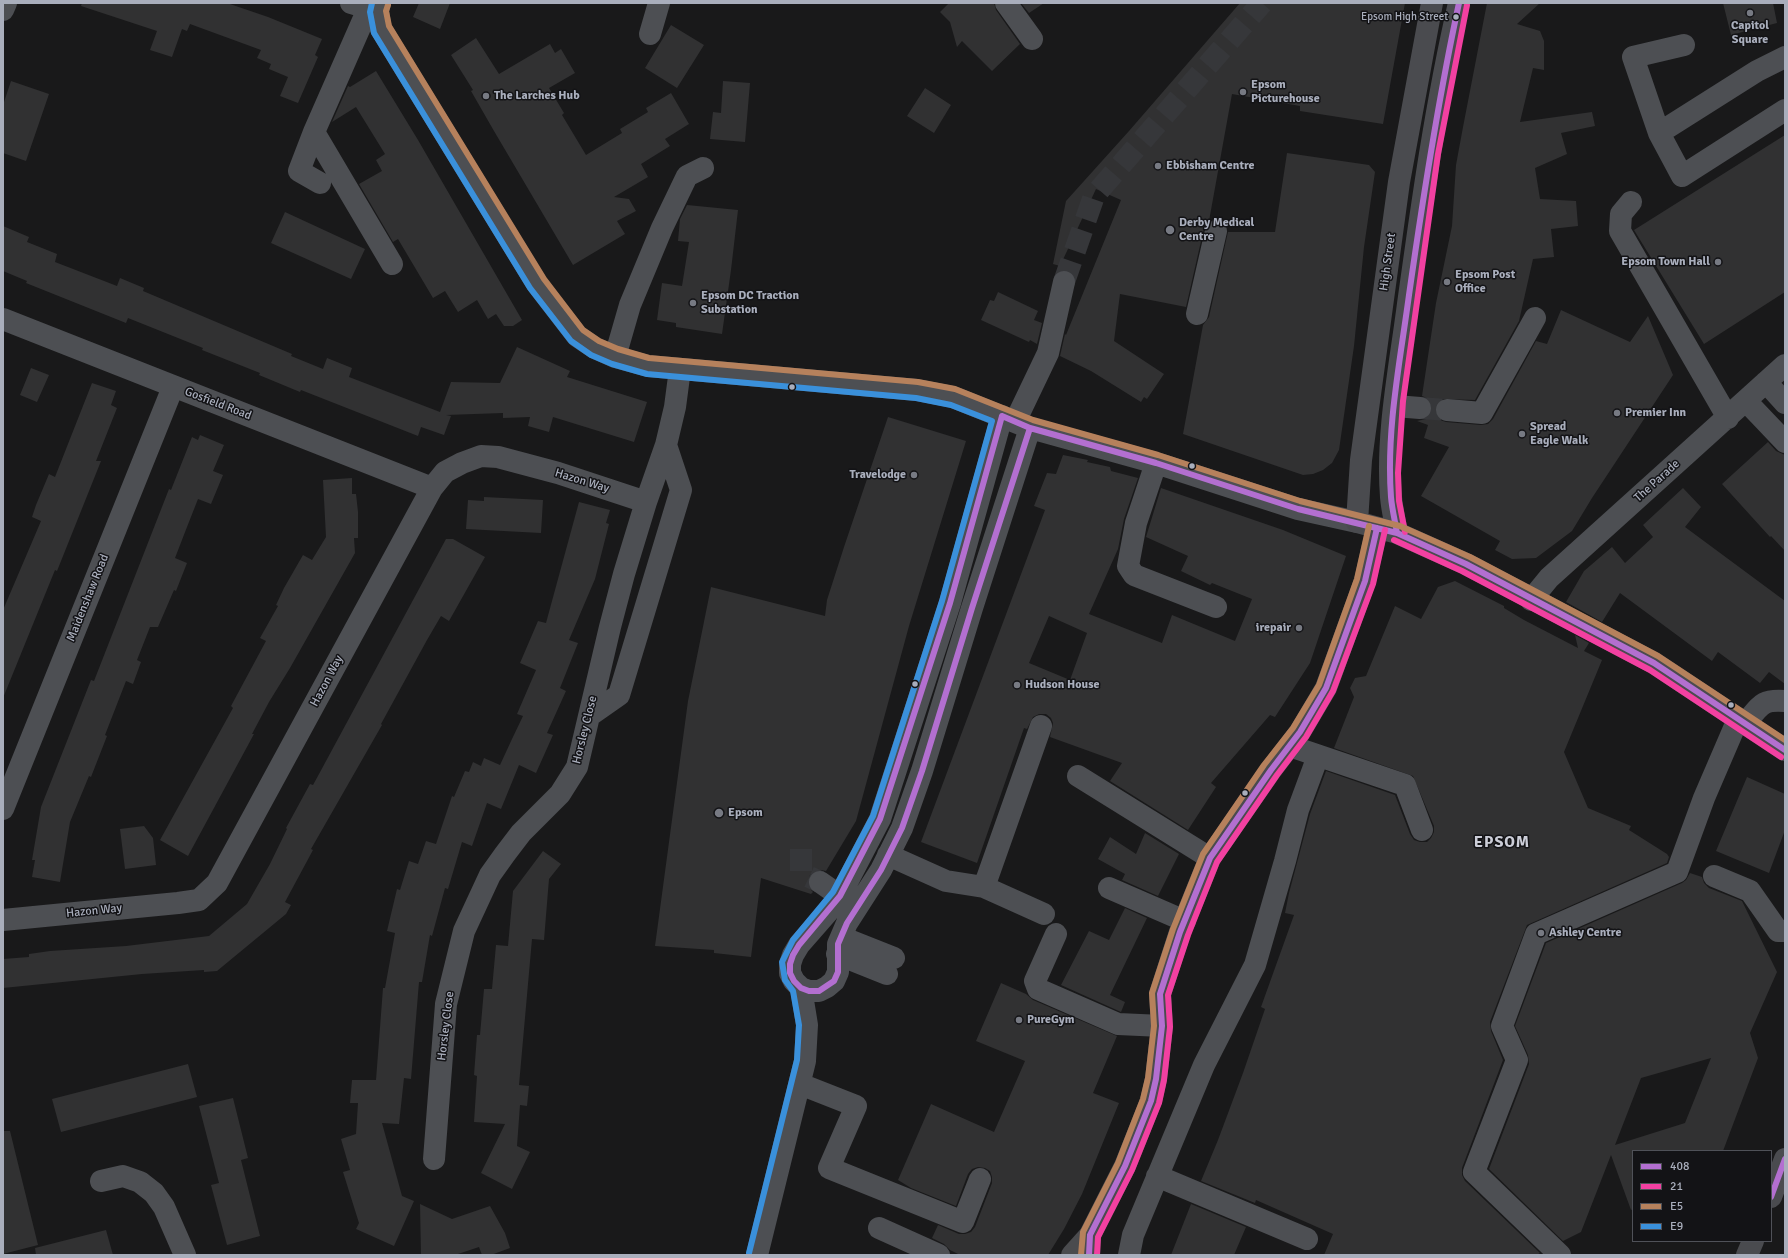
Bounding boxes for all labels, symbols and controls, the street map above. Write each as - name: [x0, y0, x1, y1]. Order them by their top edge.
- marker: Capitol Square: [1745, 8, 1755, 18]
- place label: Epsom High Street: [1361, 10, 1448, 24]
- marker: Epsom High Street: [1451, 12, 1461, 22]
- place label: Capitol Square: [1731, 19, 1769, 47]
- place label: Epsom Picturehouse: [1251, 78, 1320, 106]
- marker: Epsom Picturehouse: [1238, 87, 1248, 97]
- place label: The Larches Hub: [494, 89, 580, 103]
- marker: The Larches Hub: [481, 91, 491, 101]
- place label: Ebbisham Centre: [1166, 159, 1254, 173]
- marker: Ebbisham Centre: [1153, 161, 1163, 171]
- place label: Derby Medical Centre: [1179, 216, 1254, 244]
- marker: Derby Medical Centre: [1164, 224, 1176, 236]
- street label: High Street: [1377, 232, 1399, 292]
- place label: Epsom Town Hall: [1621, 255, 1710, 269]
- marker: Epsom Town Hall: [1713, 257, 1723, 267]
- place label: Epsom Post Office: [1455, 268, 1515, 296]
- marker: Epsom Post Office: [1442, 277, 1452, 287]
- place label: Epsom DC Traction Substation: [701, 289, 799, 317]
- marker: Epsom DC Traction Substation: [688, 298, 698, 308]
- unlabelled marker: [787, 382, 797, 392]
- street label: Gosfield Road: [183, 385, 253, 423]
- place label: Premier Inn: [1625, 406, 1686, 420]
- marker: Premier Inn: [1612, 408, 1622, 418]
- place label: Spread Eagle Walk: [1530, 420, 1588, 448]
- marker: Spread Eagle Walk: [1517, 429, 1527, 439]
- street label: The Parade: [1631, 457, 1683, 505]
- unlabelled marker: [1187, 461, 1197, 471]
- street label: Hazon Way: [553, 466, 611, 496]
- place label: Travelodge: [849, 468, 906, 482]
- marker: Travelodge: [909, 470, 919, 480]
- street label: Maidenshaw Road: [64, 552, 112, 644]
- place label: irepair: [1256, 621, 1291, 635]
- marker: irepair: [1294, 623, 1304, 633]
- street label: Hazon Way: [307, 653, 347, 709]
- place label: Hudson House: [1025, 678, 1099, 692]
- unlabelled marker: [910, 679, 920, 689]
- marker: Hudson House: [1012, 680, 1022, 690]
- street label: Horsley Close: [570, 694, 600, 766]
- unlabelled marker: [1726, 700, 1736, 710]
- unlabelled marker: [1240, 788, 1250, 798]
- place label: Epsom: [728, 806, 763, 820]
- marker: Epsom: [713, 807, 725, 819]
- district label: EPSOM: [1474, 833, 1530, 853]
- street label: Hazon Way: [65, 901, 123, 921]
- place label: Ashley Centre: [1549, 926, 1621, 940]
- marker: Ashley Centre: [1536, 928, 1546, 938]
- street label: Horsley Close: [435, 991, 457, 1061]
- place label: PureGym: [1027, 1013, 1075, 1027]
- marker: PureGym: [1014, 1015, 1024, 1025]
- legend: [1632, 1150, 1772, 1242]
- text: 408: [1670, 1159, 1689, 1174]
- text: 21: [1670, 1179, 1683, 1194]
- text: E5: [1670, 1199, 1683, 1214]
- text: E9: [1670, 1219, 1683, 1234]

